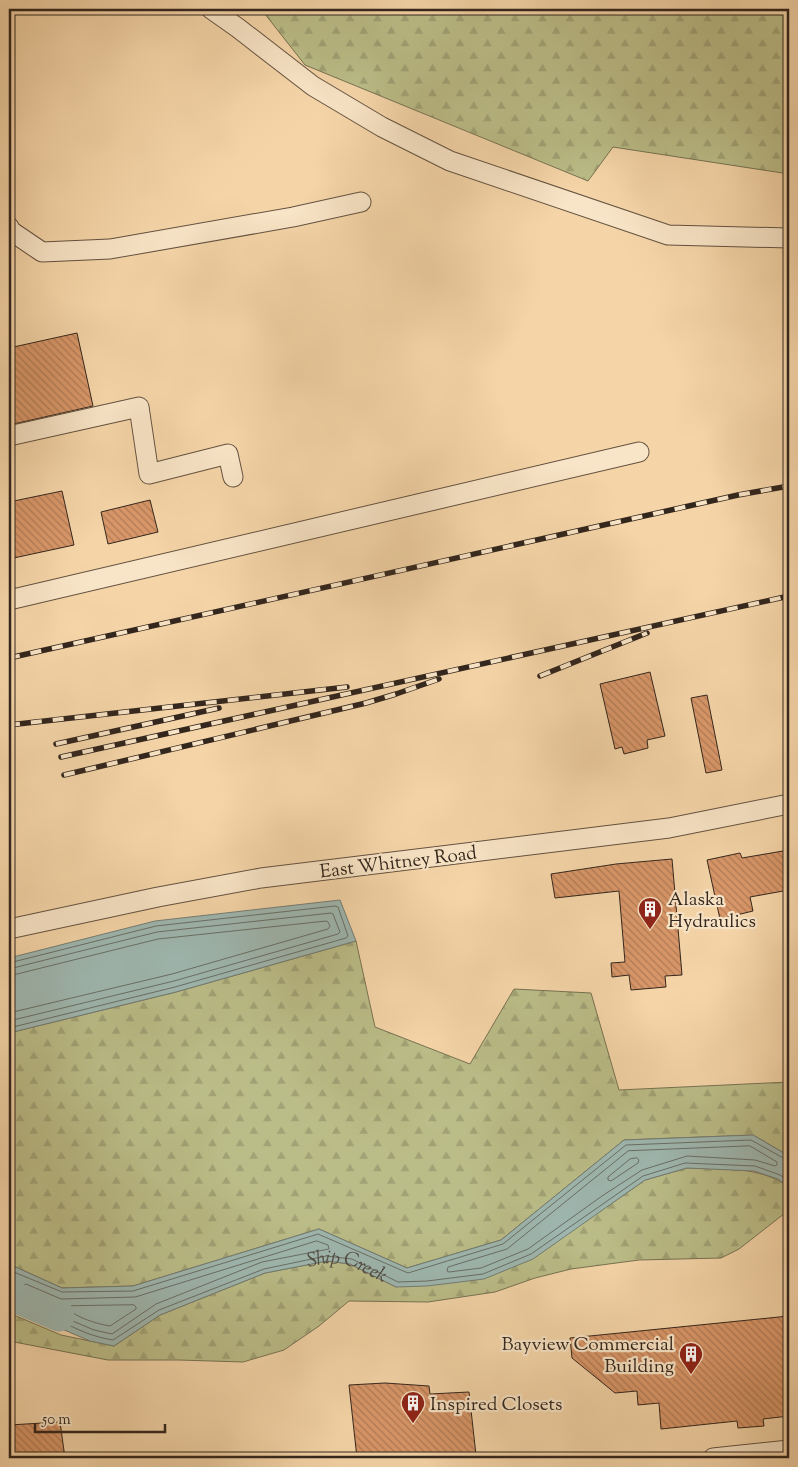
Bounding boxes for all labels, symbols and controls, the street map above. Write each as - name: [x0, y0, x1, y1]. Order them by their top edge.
- street label: East Whitney Road: [318, 840, 479, 887]
- place label: Alaska Hydraulics: [668, 887, 756, 936]
- building icon: Alaska Hydraulics: [637, 896, 663, 930]
- water label: Ship Creek: [304, 1244, 392, 1291]
- place label: Bayview Commercial Building: [502, 1332, 674, 1381]
- building icon: Bayview Commercial Building: [678, 1341, 704, 1375]
- building icon: Inspired Closets: [400, 1390, 426, 1424]
- place label: Inspired Closets: [430, 1392, 563, 1419]
- scale bar: [35, 1402, 165, 1434]
- text: 50 m: [41, 1410, 71, 1431]

